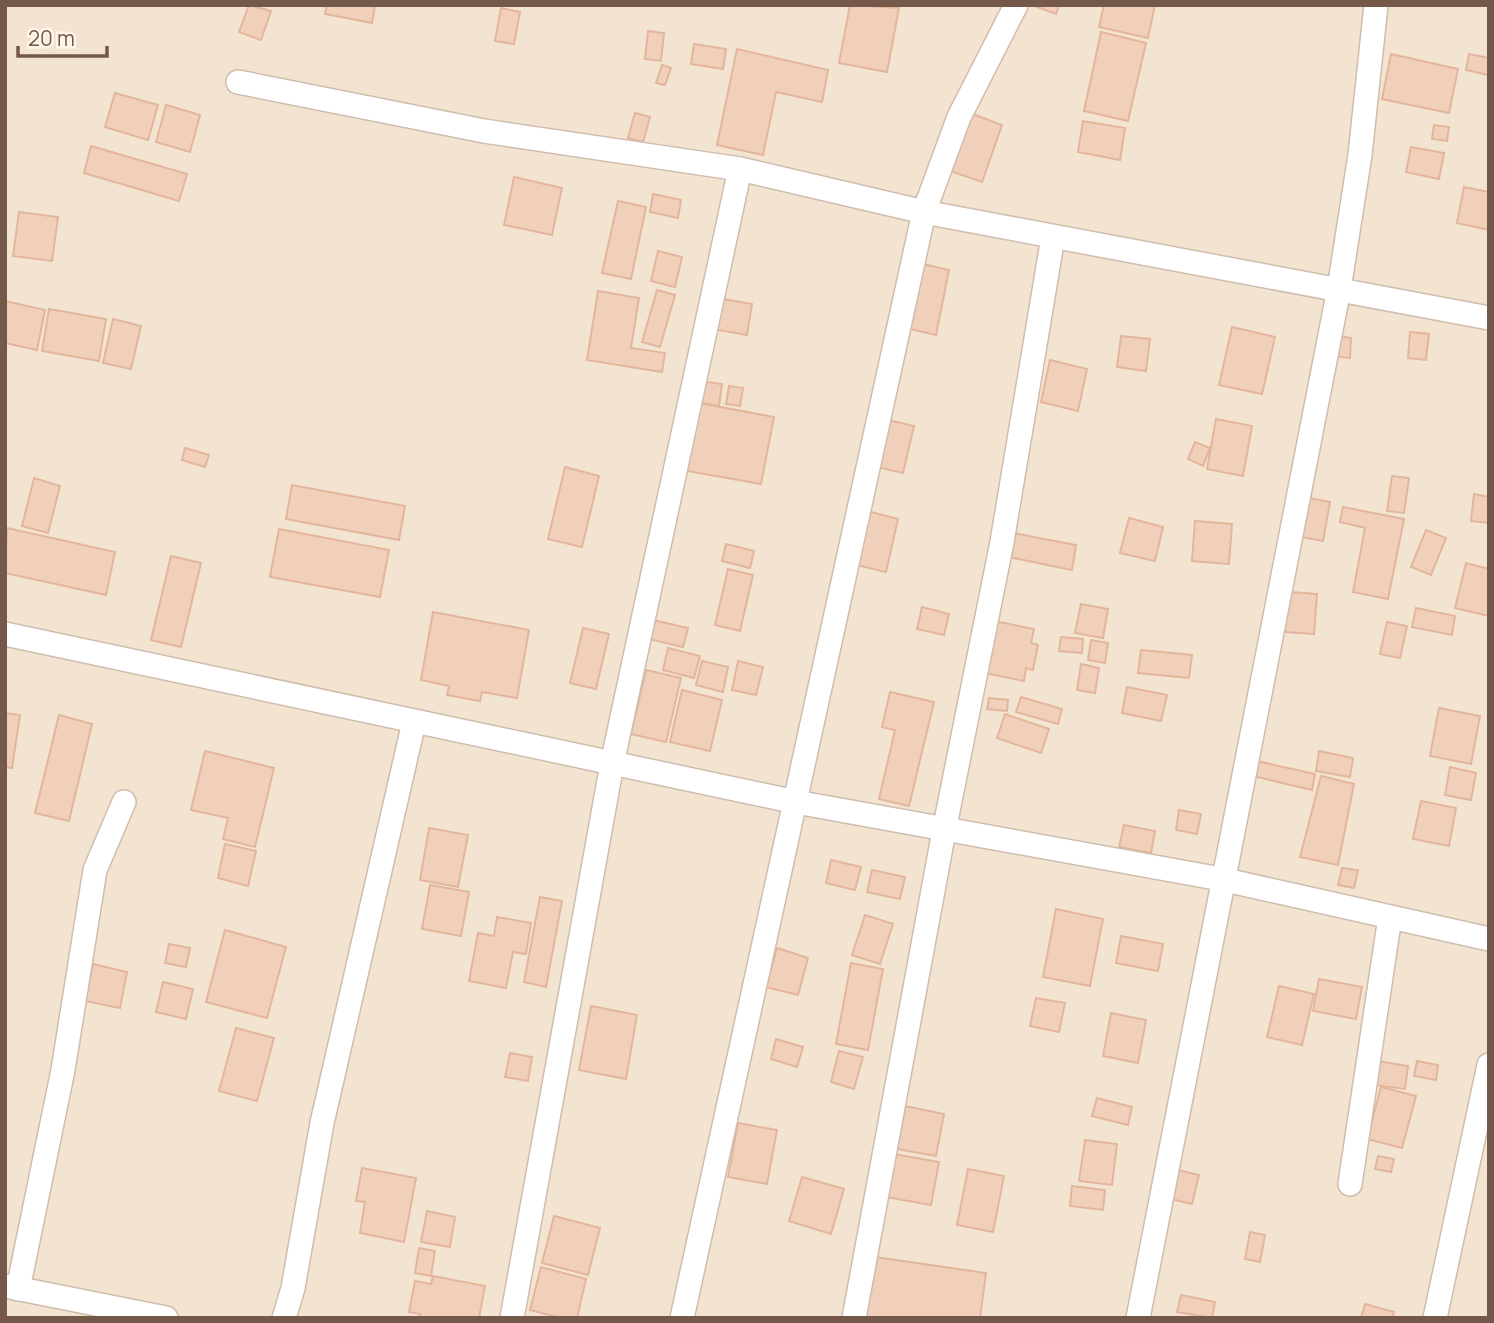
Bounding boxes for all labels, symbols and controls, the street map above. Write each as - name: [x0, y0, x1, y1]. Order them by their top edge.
- scale bar: [18, 14, 107, 58]
- text: 20 m: [28, 24, 75, 52]

